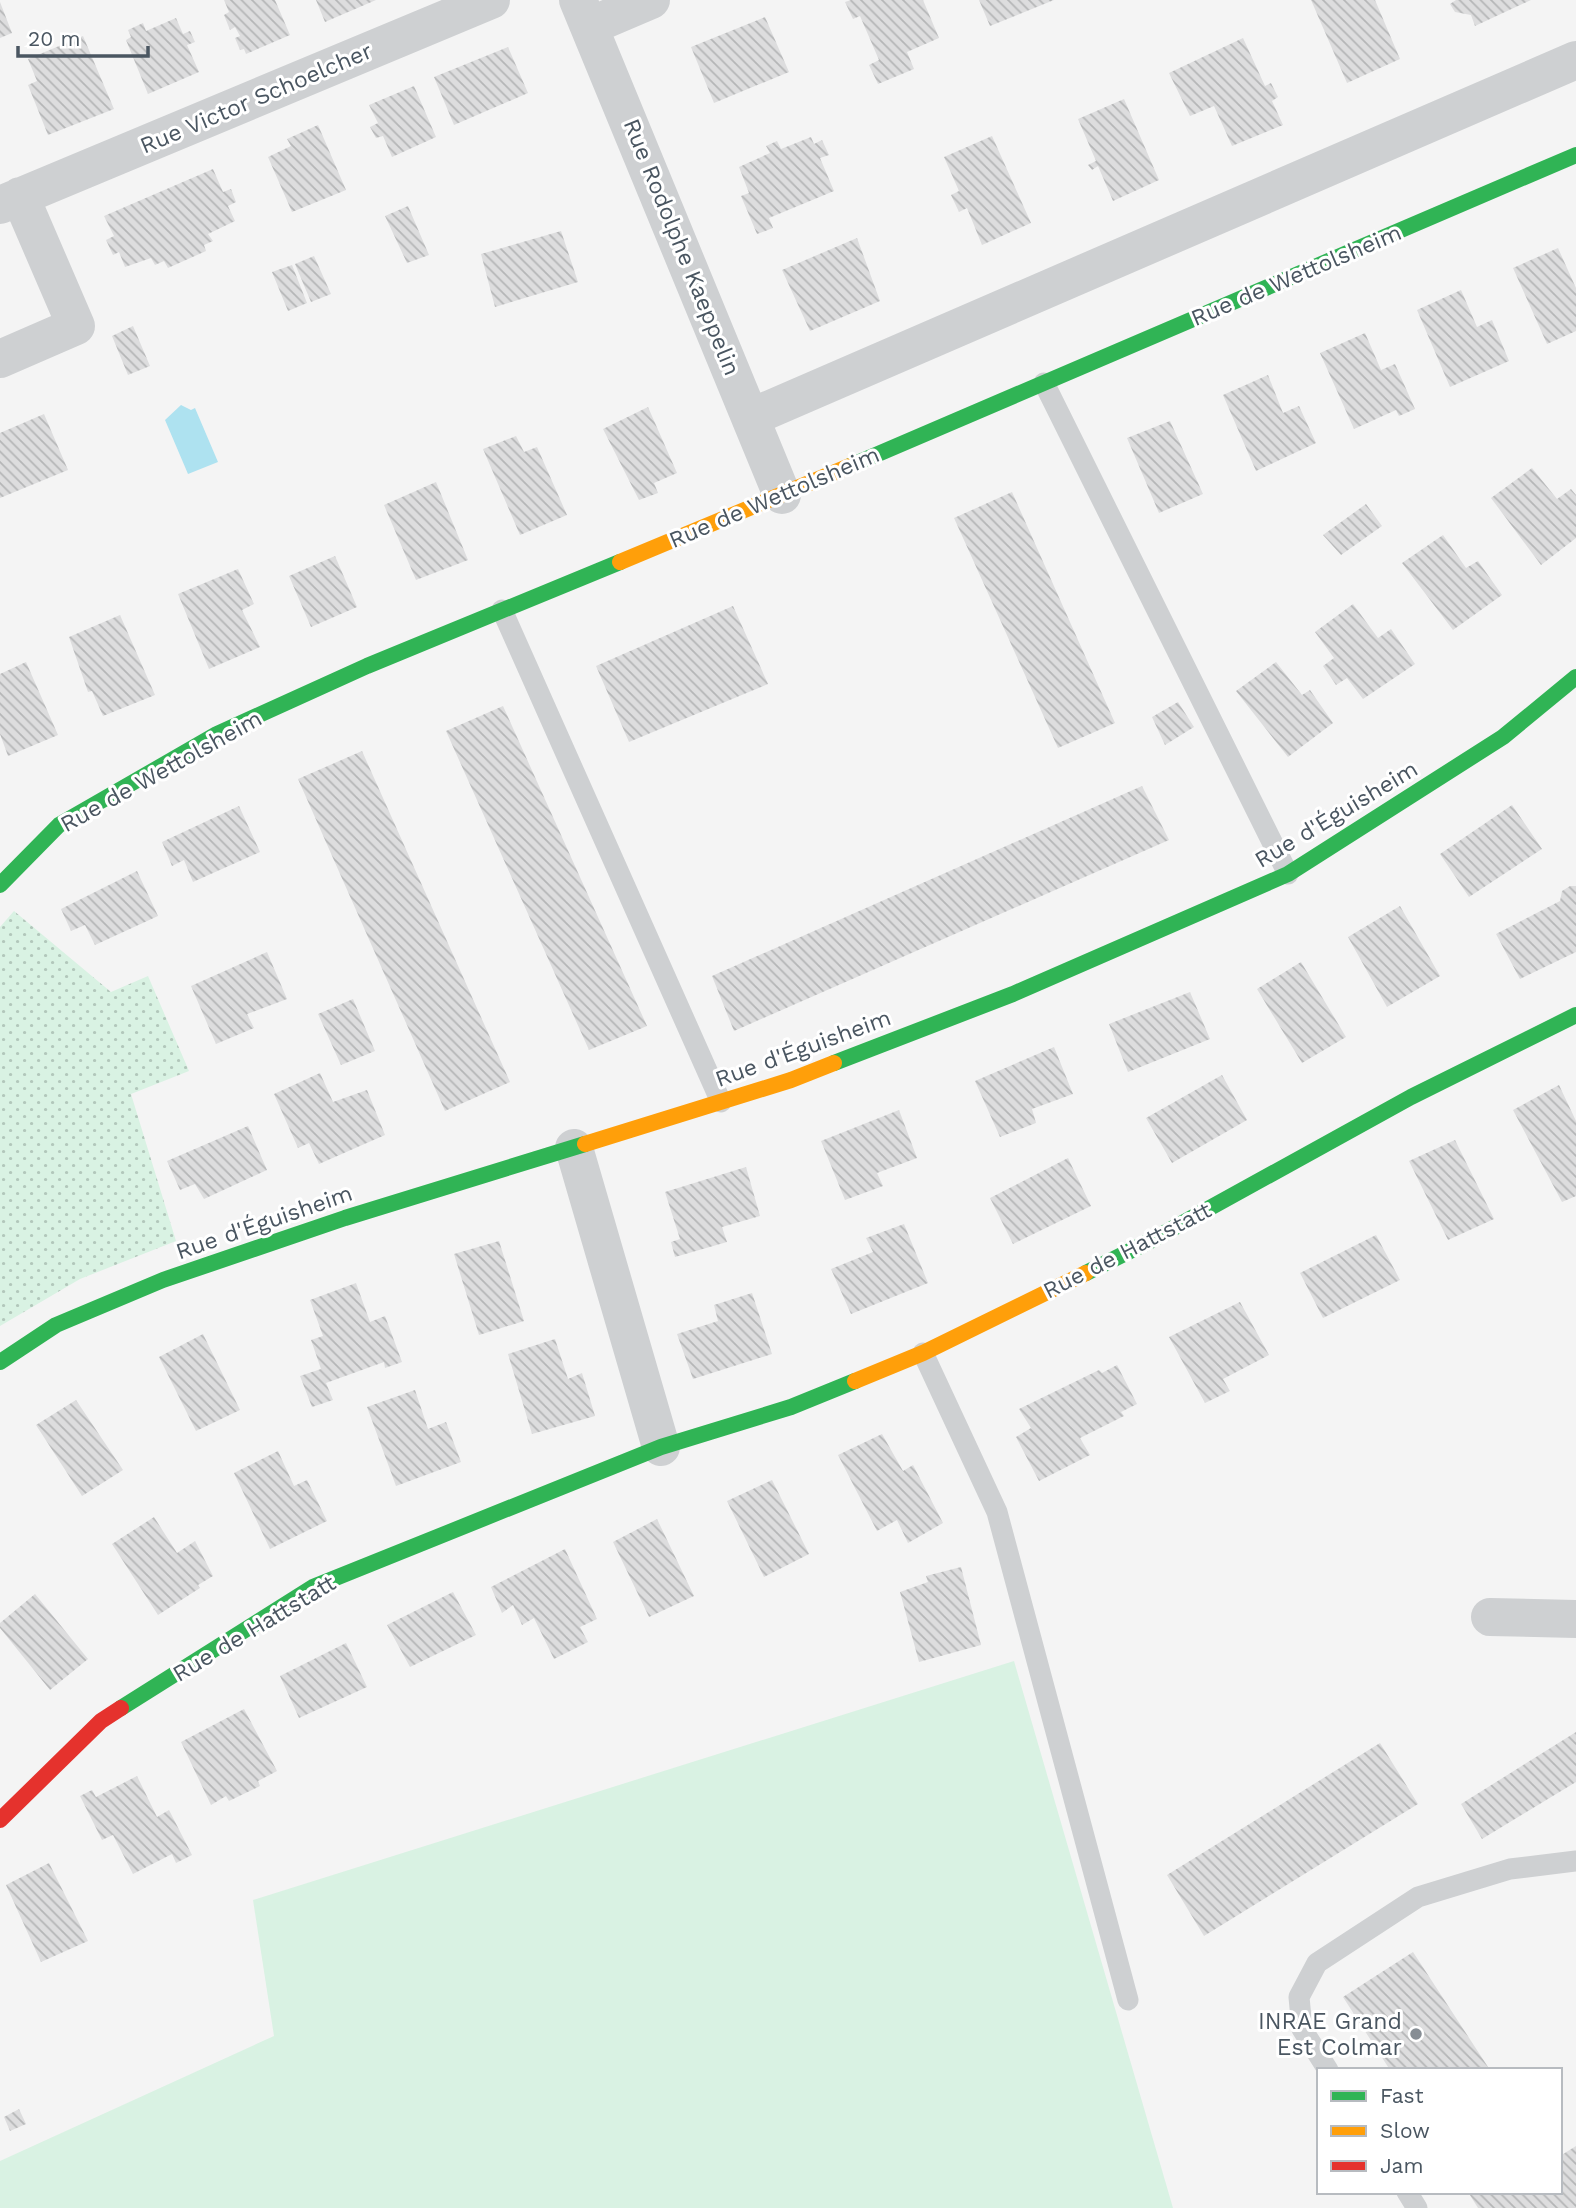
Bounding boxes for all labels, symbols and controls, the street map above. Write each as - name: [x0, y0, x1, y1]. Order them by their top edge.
- scale bar: [18, 14, 147, 58]
- text: 20 m: [28, 26, 80, 51]
- street label: Rue Victor Schoelcher: [136, 37, 376, 160]
- street label: Rue Rodolphe Kaeppelin: [618, 115, 745, 380]
- street label: Rue de Wettolsheim: [1187, 219, 1405, 332]
- street label: Rue de Wettolsheim: [665, 441, 883, 554]
- street label: Rue de Wettolsheim: [56, 705, 267, 838]
- street label: Rue d'Éguisheim: [1250, 755, 1423, 874]
- street label: Rue d'Éguisheim: [712, 1004, 895, 1093]
- street label: Rue d'Éguisheim: [172, 1180, 356, 1265]
- street label: Rue de Hattstatt: [1039, 1196, 1216, 1304]
- street label: Rue de Hattstatt: [168, 1569, 341, 1688]
- place label: INRAE Grand Est Colmar: [1258, 2008, 1402, 2061]
- marker: INRAE Grand Est Colmar: [1408, 2026, 1424, 2042]
- legend: [1317, 2068, 1562, 2194]
- text: Fast: [1380, 2083, 1424, 2108]
- text: Slow: [1380, 2118, 1430, 2143]
- text: Jam: [1380, 2153, 1423, 2178]

